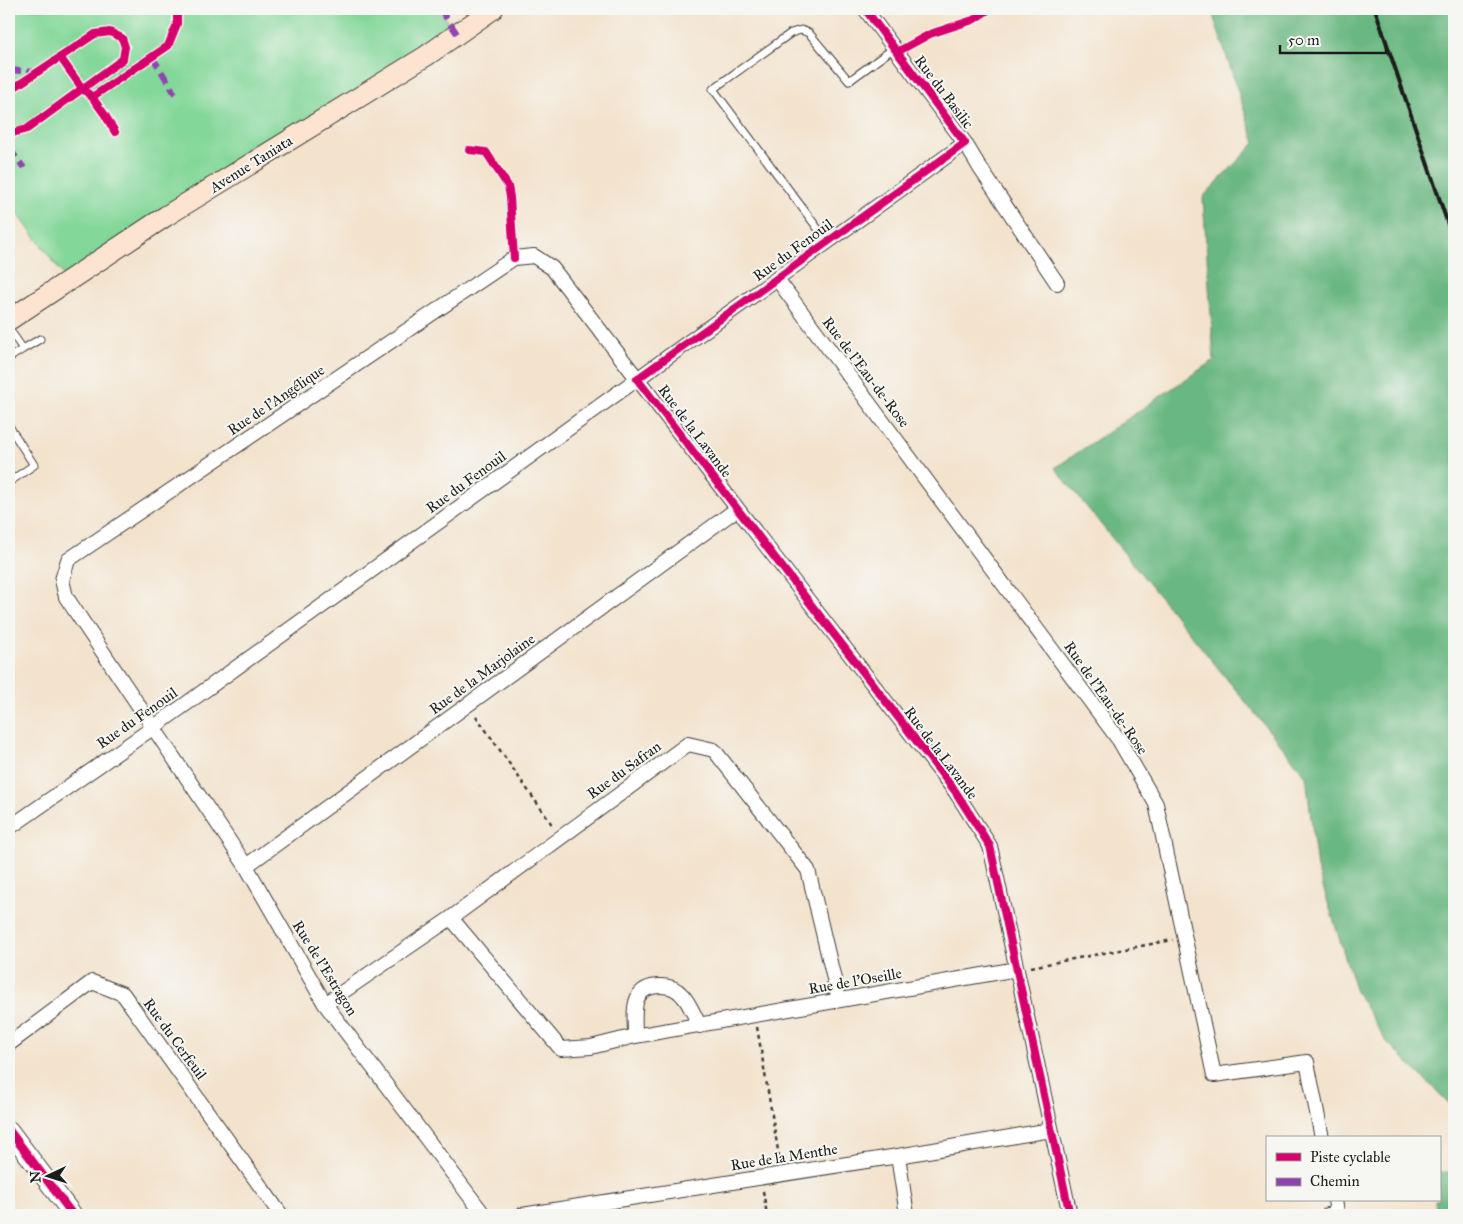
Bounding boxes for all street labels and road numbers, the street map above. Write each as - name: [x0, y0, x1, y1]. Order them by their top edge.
- street label: Rue du Basilic: [911, 52, 977, 132]
- street label: Avenue Taniata: [205, 131, 296, 197]
- street label: Rue du Fenouil: [750, 214, 837, 285]
- street label: Rue de l'Eau-de-Rose: [819, 313, 913, 431]
- street label: Rue de l'Angélique: [224, 361, 328, 440]
- street label: Rue de la Lavande: [654, 381, 736, 481]
- street label: Rue du Fenouil: [423, 446, 510, 517]
- street label: Rue de la Marjolaine: [426, 630, 538, 718]
- street label: Rue de l'Eau-de-Rose: [1060, 638, 1152, 758]
- street label: Rue du Fenouil: [93, 683, 182, 752]
- street label: Rue de la Lavande: [900, 703, 982, 803]
- street label: Rue du Safran: [584, 737, 664, 803]
- street label: Rue de l'Estragon: [288, 917, 362, 1019]
- street label: Rue de l'Oseille: [807, 964, 903, 998]
- street label: Rue du Cerfeuil: [139, 995, 211, 1084]
- street label: Rue de la Menthe: [729, 1140, 839, 1174]

